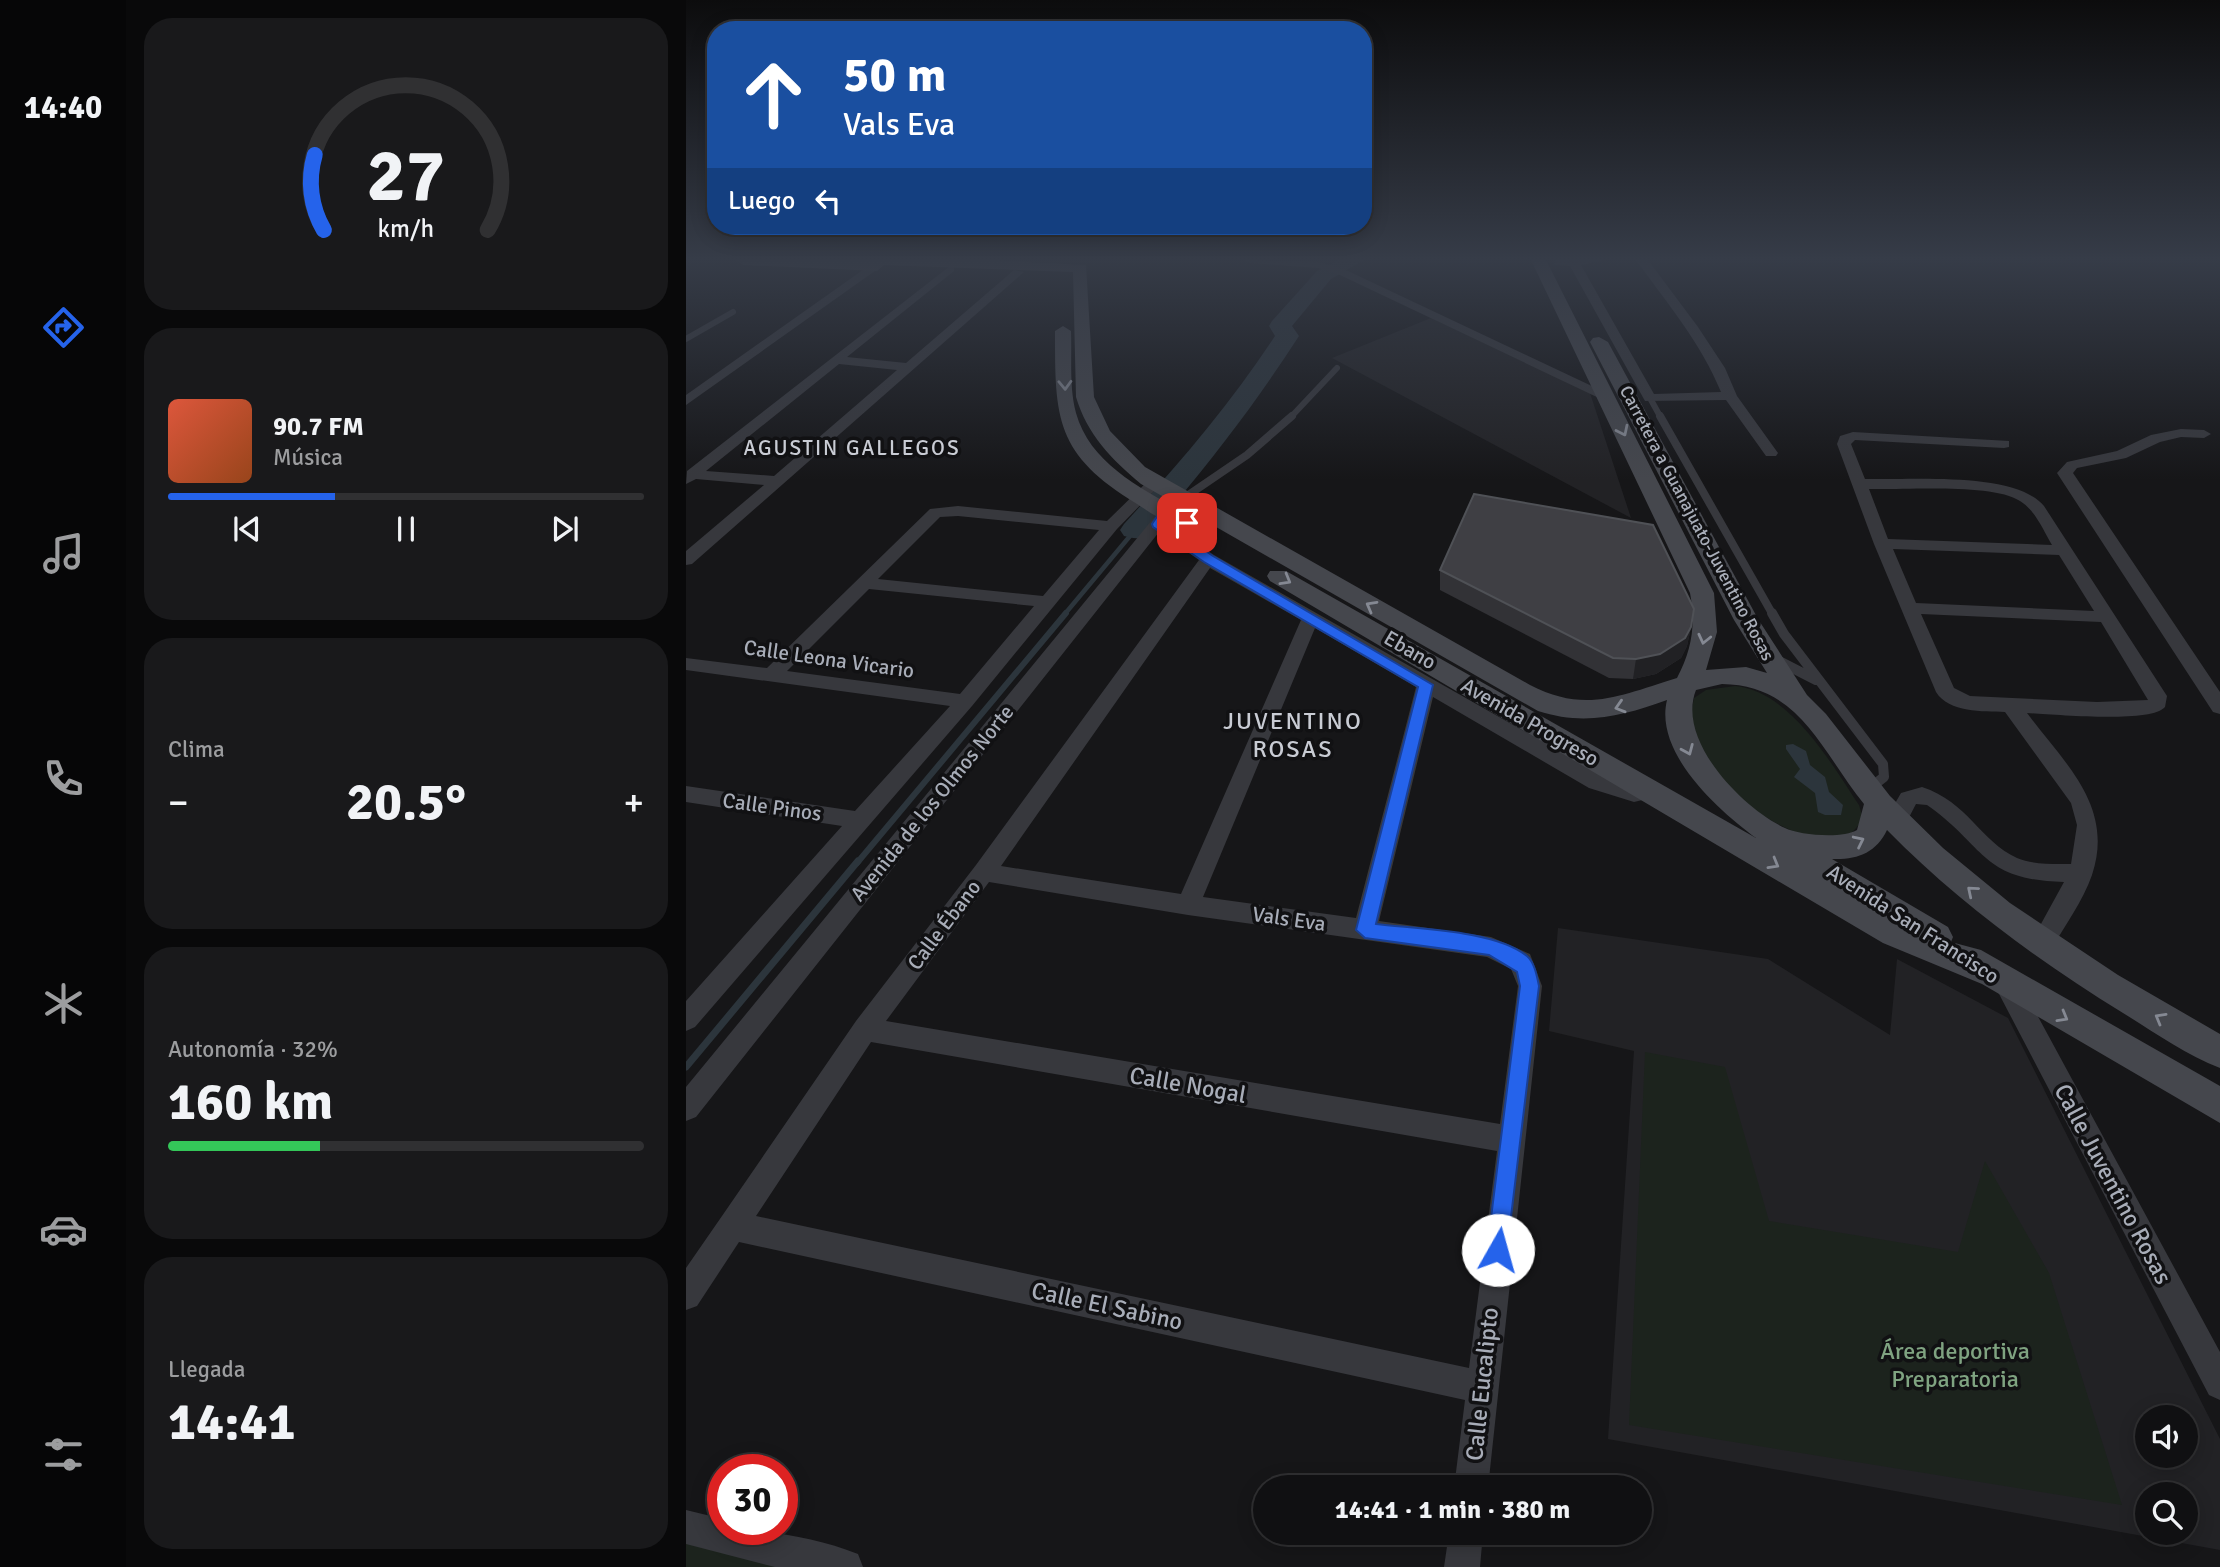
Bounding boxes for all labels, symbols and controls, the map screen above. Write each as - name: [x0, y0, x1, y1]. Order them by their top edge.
- text: 50 m: [843, 45, 946, 105]
- icon: ahead: [728, 49, 819, 140]
- text: 14:40: [24, 88, 102, 127]
- text: Vals Eva: [843, 105, 955, 144]
- text: 27: [367, 132, 445, 221]
- icon: left: [809, 182, 847, 220]
- text: Luego: [728, 185, 795, 217]
- text: km/h: [378, 213, 434, 244]
- icon: directions: [39, 303, 88, 352]
- one-way arrow: [1057, 380, 1072, 391]
- street label: Carretera a Guanajuato-Juventino Rosas: [1615, 382, 1779, 664]
- text: 90.7 FM: [273, 411, 364, 443]
- one-way arrow: [1615, 424, 1629, 436]
- district label: AGUSTIN GALLEGOS: [743, 435, 961, 461]
- text: Música: [273, 443, 343, 472]
- pin: [1157, 493, 1217, 553]
- icon: arrive: [1168, 504, 1206, 542]
- icon: previous: [228, 510, 266, 548]
- icon: pause: [387, 510, 425, 548]
- icon: next: [546, 510, 584, 548]
- icon: music: [39, 529, 88, 578]
- one-way arrow: [1278, 572, 1291, 585]
- one-way arrow: [1365, 601, 1378, 614]
- street label: Ebano: [1379, 625, 1441, 675]
- one-way arrow: [1698, 633, 1712, 645]
- street label: Calle Leona Vicario: [742, 634, 916, 684]
- street label: Avenida Progreso: [1457, 672, 1603, 772]
- one-way arrow: [1614, 698, 1626, 713]
- street label: Avenida de los Olmos Norte: [845, 700, 1019, 906]
- district label: JUVENTINO ROSAS: [1223, 706, 1363, 764]
- text: Clima: [168, 735, 225, 764]
- one-way arrow: [1680, 743, 1694, 755]
- icon: phone: [39, 754, 88, 803]
- text: 20.5°: [346, 770, 466, 834]
- text: −: [168, 779, 189, 826]
- text: +: [623, 779, 644, 826]
- street label: Calle Pinos: [721, 787, 823, 827]
- one-way arrow: [1852, 835, 1864, 849]
- one-way arrow: [1767, 856, 1779, 869]
- street label: Avenida San Francisco: [1822, 859, 2004, 989]
- street label: Calle Ébano: [902, 875, 986, 975]
- one-way arrow: [1967, 887, 1980, 899]
- street label: Vals Eva: [1251, 901, 1327, 937]
- icon: climate: [39, 979, 88, 1028]
- one-way arrow: [2056, 1008, 2069, 1021]
- one-way arrow: [2155, 1013, 2168, 1026]
- text: Autonomía · 32%: [168, 1035, 338, 1064]
- street label: Calle Nogal: [1127, 1060, 1249, 1110]
- text: 160 km: [168, 1070, 333, 1134]
- street label: Calle Juventino Rosas: [2047, 1079, 2179, 1289]
- icon: car: [39, 1205, 88, 1254]
- position arrow: [1461, 1213, 1535, 1287]
- street label: Calle El Sabino: [1029, 1275, 1185, 1337]
- street label: Calle Eucalipto: [1459, 1306, 1505, 1462]
- park label: Área deportiva Preparatoria: [1880, 1336, 2030, 1394]
- text: Llegada: [168, 1355, 245, 1384]
- text: 14:41: [168, 1390, 296, 1454]
- map controls: [2135, 1405, 2198, 1545]
- button: sound: [2135, 1405, 2198, 1468]
- icon: filters: [39, 1430, 88, 1479]
- speed limit sign: 30: [707, 1454, 798, 1545]
- button: search: [2135, 1482, 2198, 1545]
- text: 14:41 · 1 min · 380 m: [1335, 1494, 1570, 1526]

